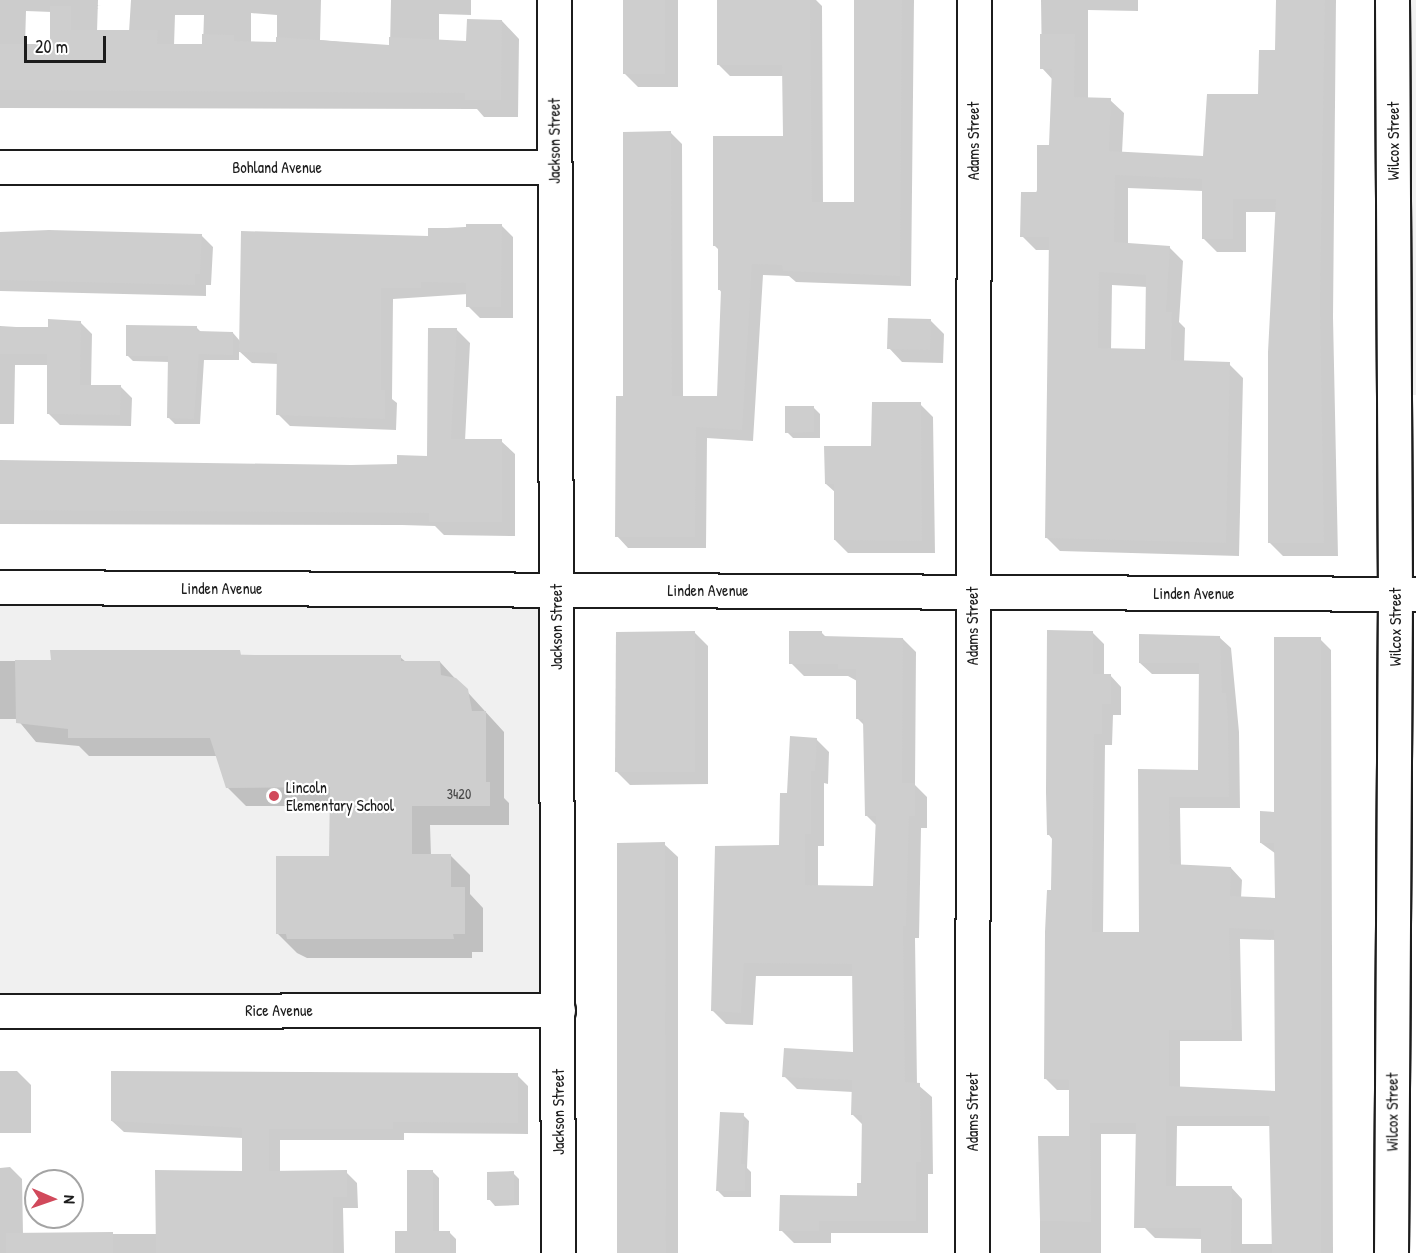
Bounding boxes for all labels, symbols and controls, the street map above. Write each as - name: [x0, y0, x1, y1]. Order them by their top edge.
- scale bar: [27, 24, 110, 62]
- text: 20 m: [35, 34, 68, 59]
- street label: Jackson Street: [544, 98, 564, 184]
- street label: Adams Street: [963, 102, 983, 180]
- street label: Wilcox Street: [1383, 102, 1403, 180]
- street label: Bohland Avenue: [232, 157, 322, 177]
- street label: Linden Avenue: [182, 578, 262, 598]
- street label: Linden Avenue: [668, 580, 748, 600]
- street label: Linden Avenue: [1154, 583, 1234, 603]
- street label: Jackson Street: [546, 584, 566, 670]
- street label: Adams Street: [962, 587, 982, 665]
- street label: Wilcox Street: [1385, 588, 1405, 666]
- place label: Lincoln Elementary School: [286, 777, 394, 815]
- house number: 3420: [447, 786, 471, 802]
- marker: Lincoln Elementary School: [267, 789, 281, 803]
- street label: Rice Avenue: [245, 1000, 313, 1020]
- street label: Jackson Street: [548, 1069, 568, 1155]
- street label: Adams Street: [962, 1073, 982, 1151]
- street label: Wilcox Street: [1382, 1073, 1402, 1151]
- north arrow: [24, 1169, 84, 1229]
- text: N: [59, 1195, 81, 1204]

